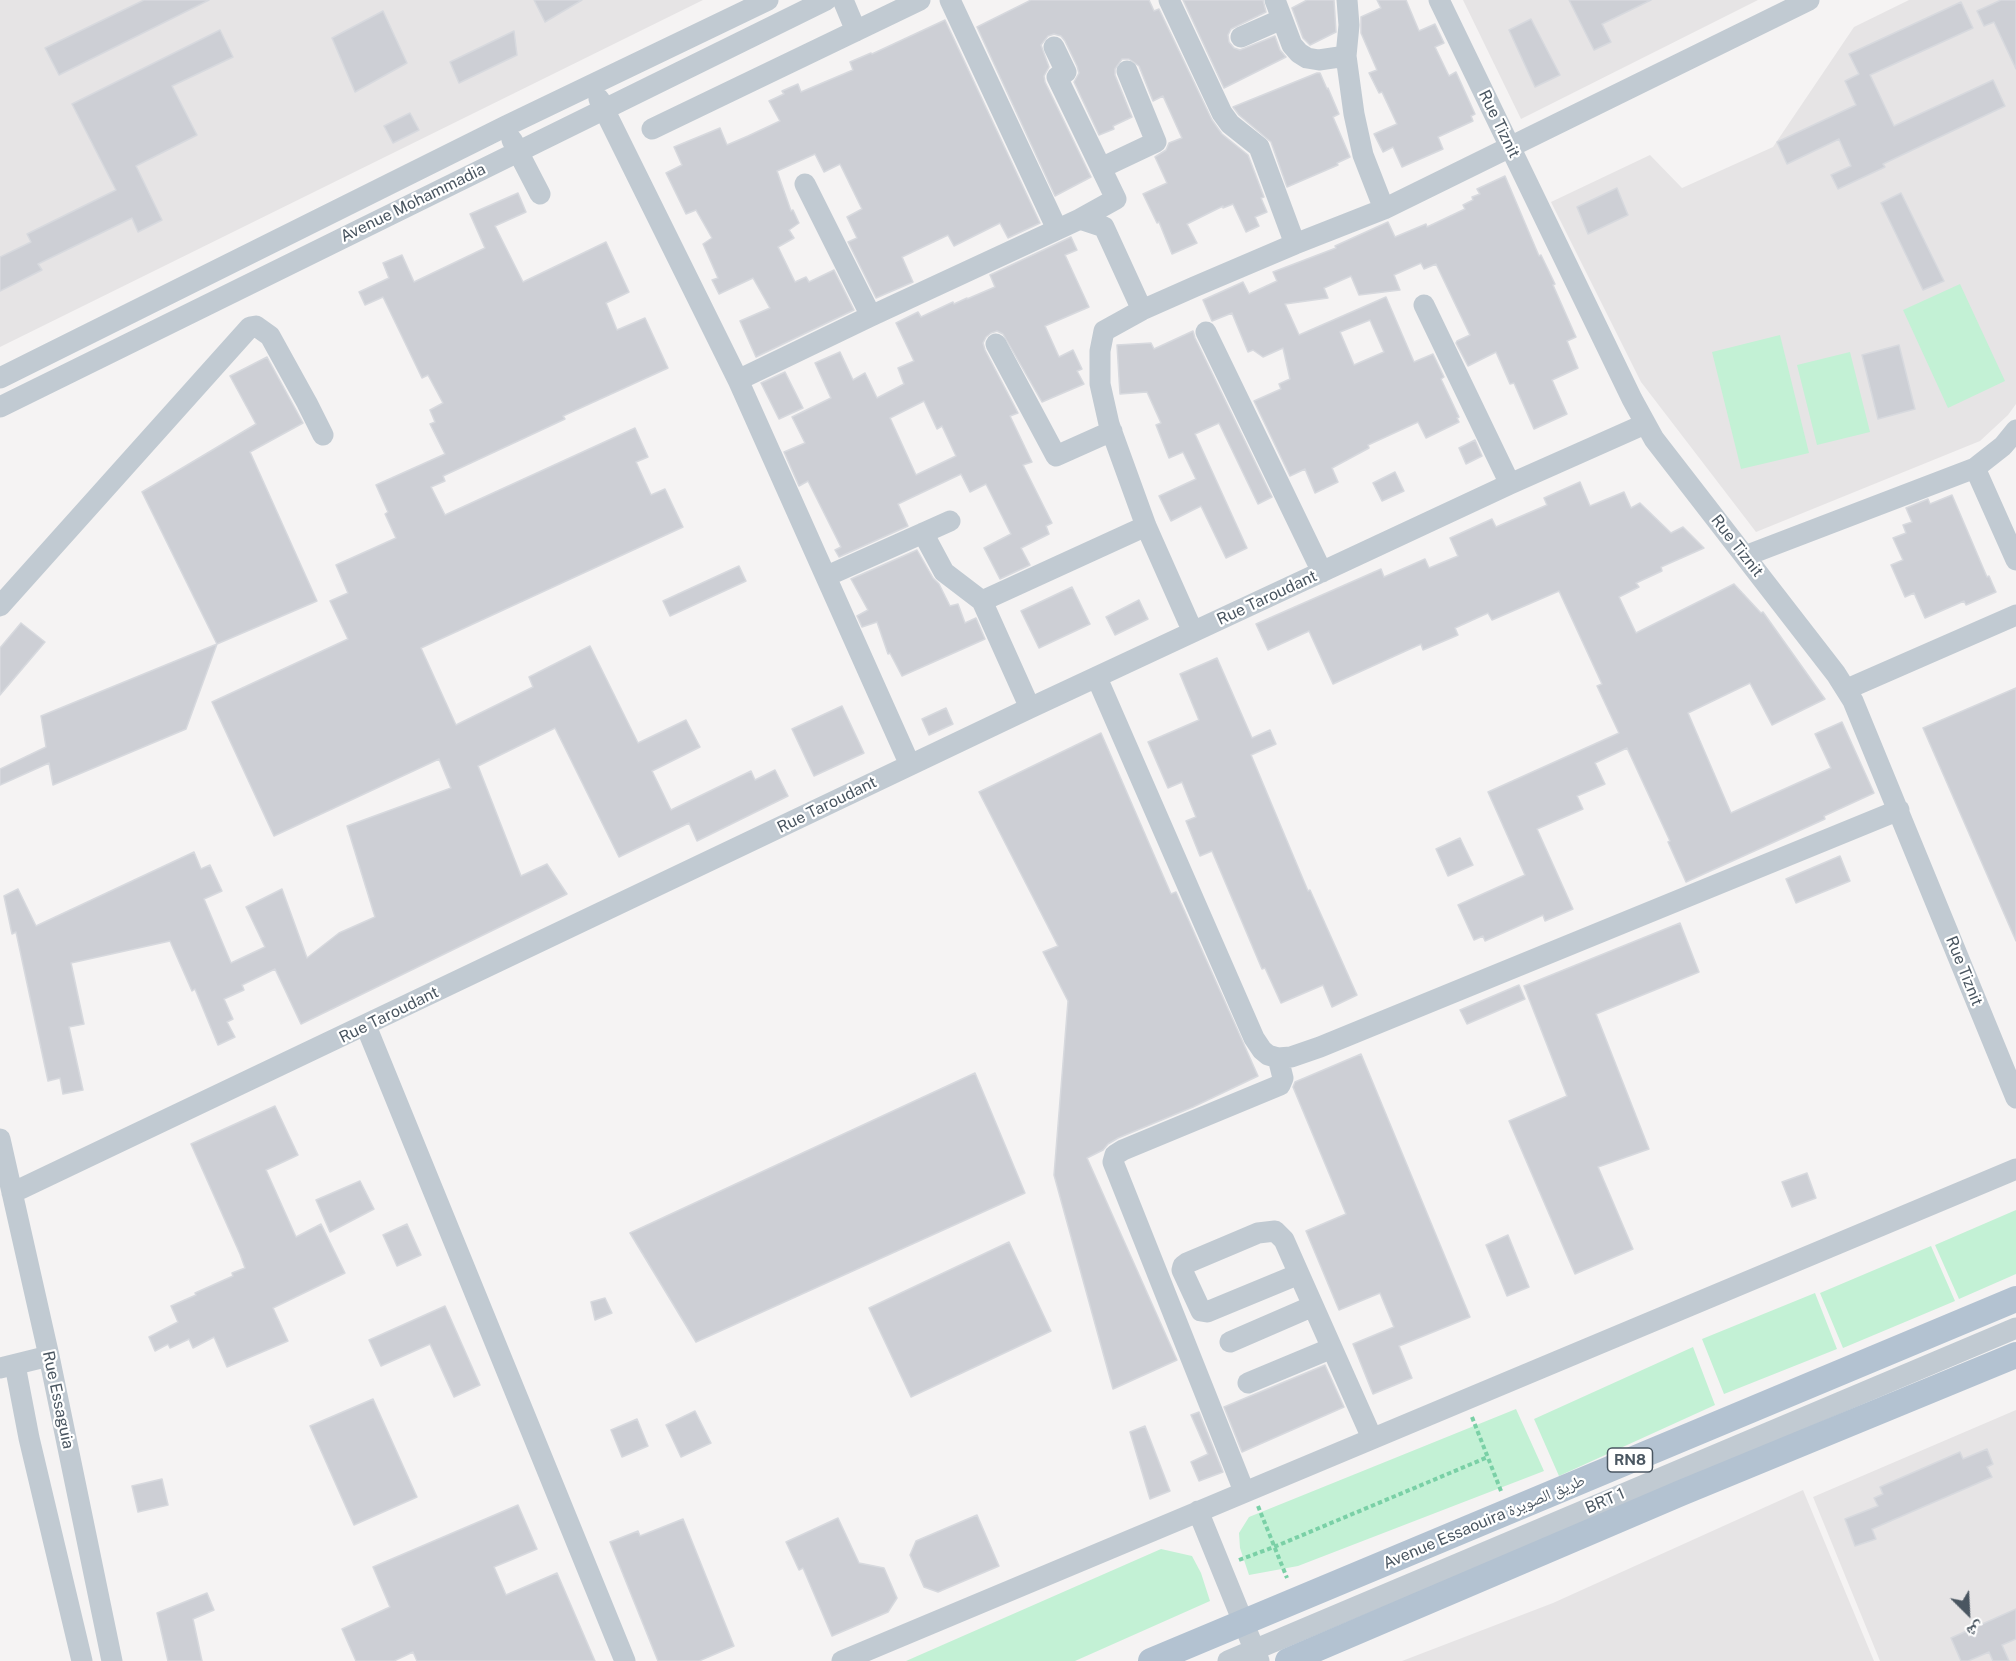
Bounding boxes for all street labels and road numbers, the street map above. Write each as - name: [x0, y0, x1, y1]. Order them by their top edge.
- street label: Rue Tiznit: [1474, 87, 1524, 161]
- street label: Avenue Mohammadia: [337, 160, 489, 246]
- street label: Rue Tiznit: [1707, 511, 1767, 581]
- street label: Rue Taroudant: [1214, 566, 1320, 630]
- street label: Rue Taroudant: [774, 773, 880, 837]
- street label: Rue Tiznit: [1941, 933, 1987, 1009]
- street label: Rue Taroudant: [336, 983, 442, 1047]
- street label: Rue Essaguia: [38, 1349, 78, 1451]
- road number: RN8: [1608, 1448, 1652, 1472]
- street label: Avenue Essaouira طريق الصويرة: [1380, 1471, 1588, 1573]
- street label: BRT 1: [1582, 1484, 1628, 1518]

